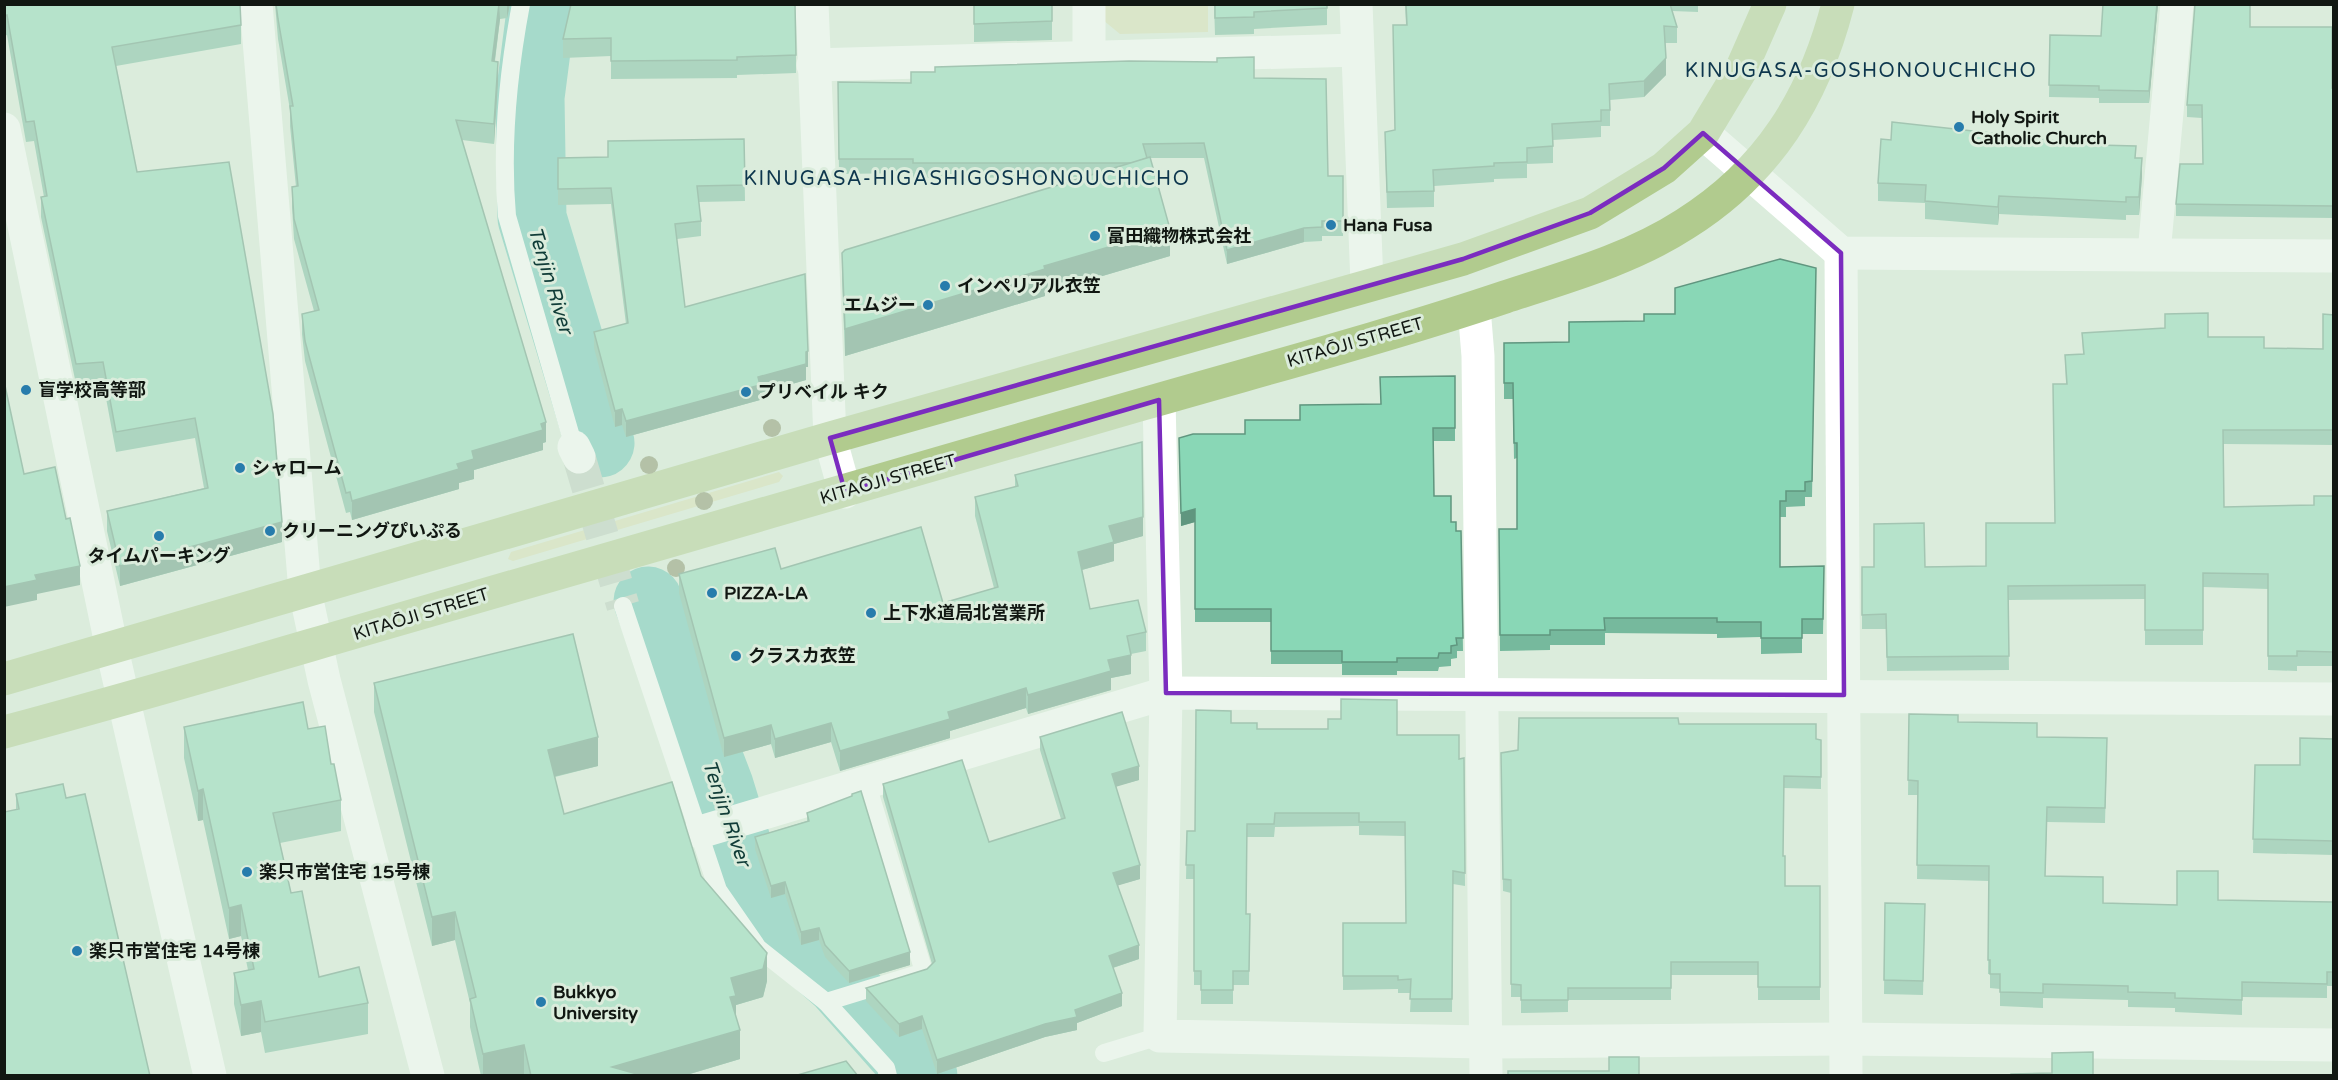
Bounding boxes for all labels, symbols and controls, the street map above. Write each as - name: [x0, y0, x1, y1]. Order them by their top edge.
- district label: KINUGASA-GOSHONOUCHICHO: [1685, 59, 2037, 83]
- place label: Holy Spirit Catholic Church: [1971, 106, 2107, 149]
- marker: Holy Spirit Catholic Church: [1952, 120, 1966, 134]
- district label: KINUGASA-HIGASHIGOSHONOUCHICHO: [744, 167, 1190, 191]
- place label: Hana Fusa: [1343, 214, 1433, 236]
- marker: Hana Fusa: [1324, 218, 1338, 232]
- water label: Tenjin River: [522, 224, 578, 339]
- place label: 富田織物株式会社: [1107, 225, 1251, 247]
- marker: 富田織物株式会社: [1088, 229, 1102, 243]
- place label: インペリアル衣笠: [957, 275, 1101, 297]
- marker: インペリアル衣笠: [938, 279, 952, 293]
- place label: エムジー: [844, 294, 916, 316]
- marker: エムジー: [921, 298, 935, 312]
- street label: KITAŌJI STREET: [1284, 312, 1426, 372]
- place label: 盲学校高等部: [38, 379, 146, 401]
- place label: プリベイル キク: [758, 381, 889, 403]
- marker: 盲学校高等部: [19, 383, 33, 397]
- marker: プリベイル キク: [739, 385, 753, 399]
- street label: KITAŌJI STREET: [817, 449, 959, 509]
- place label: シャローム: [252, 457, 341, 479]
- marker: シャローム: [233, 461, 247, 475]
- place label: クリーニングぴいぷる: [282, 520, 462, 542]
- marker: クリーニングぴいぷる: [263, 524, 277, 538]
- marker: タイムパーキング: [152, 529, 166, 543]
- place label: タイムパーキング: [87, 545, 231, 567]
- place label: PIZZA-LA: [724, 582, 808, 604]
- street label: KITAŌJI STREET: [350, 583, 492, 645]
- marker: PIZZA-LA: [705, 586, 719, 600]
- place label: 上下水道局北営業所: [883, 602, 1045, 624]
- marker: 上下水道局北営業所: [864, 606, 878, 620]
- place label: クラスカ衣笠: [748, 645, 856, 667]
- marker: クラスカ衣笠: [729, 649, 743, 663]
- water label: Tenjin River: [697, 757, 756, 872]
- place label: 楽只市営住宅 15号棟: [259, 861, 430, 883]
- marker: 楽只市営住宅 15号棟: [240, 865, 254, 879]
- place label: 楽只市営住宅 14号棟: [89, 940, 260, 962]
- marker: 楽只市営住宅 14号棟: [70, 944, 84, 958]
- place label: Bukkyo University: [553, 981, 638, 1024]
- marker: Bukkyo University: [534, 995, 548, 1009]

